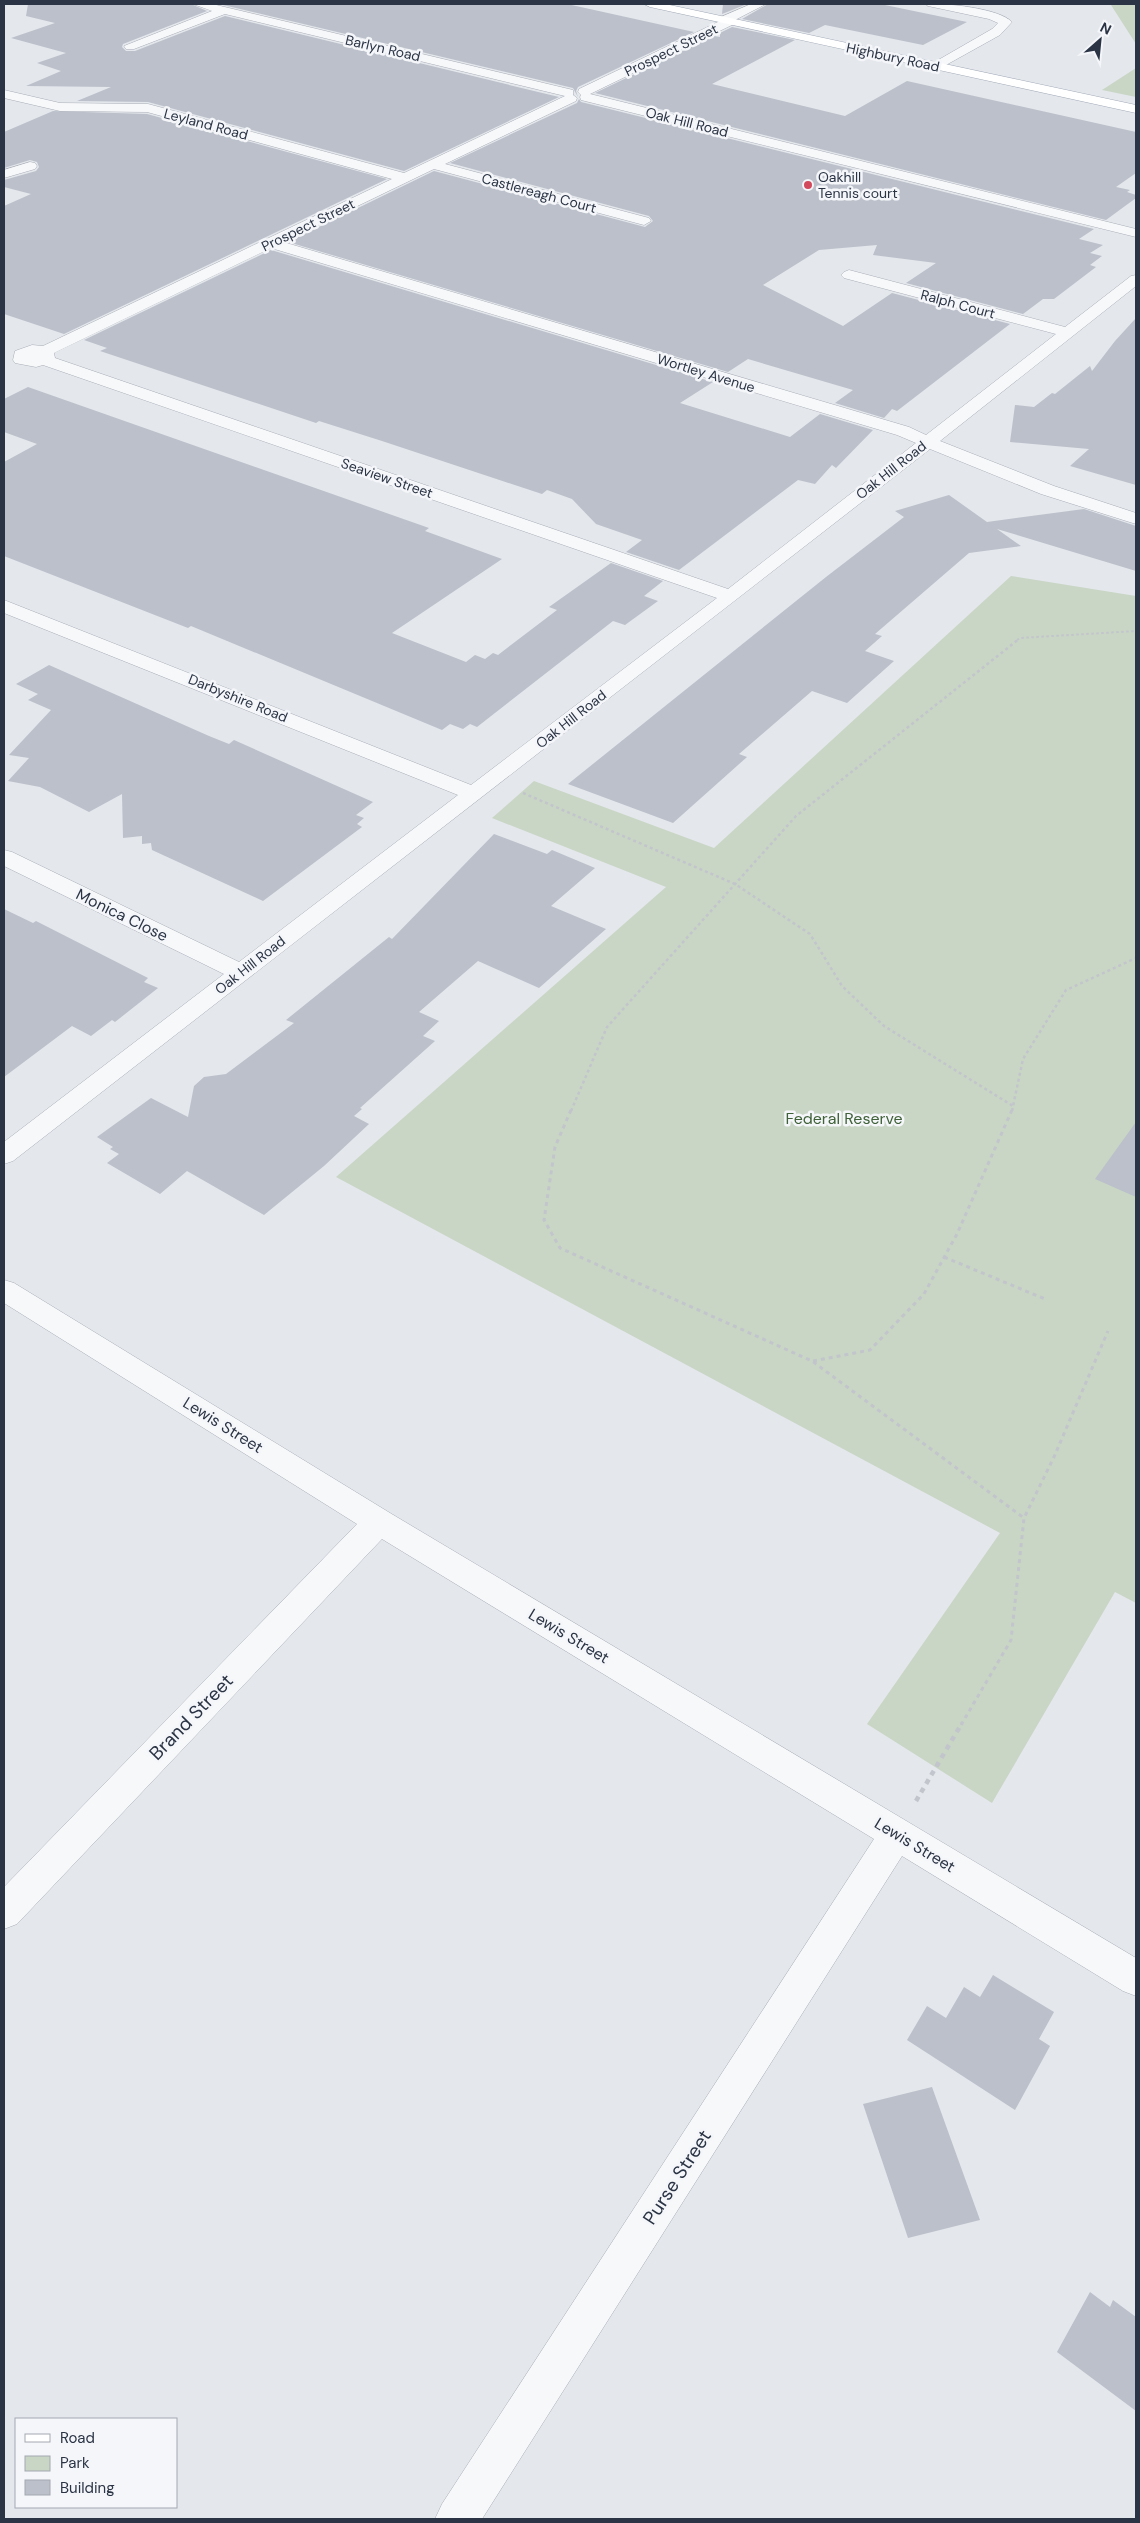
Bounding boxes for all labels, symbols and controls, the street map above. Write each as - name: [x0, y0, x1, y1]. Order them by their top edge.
- north arrow: [1075, 15, 1125, 65]
- text: N: [1097, 18, 1115, 39]
- street label: Prospect Street: [621, 20, 721, 80]
- street label: Barlyn Road: [344, 31, 422, 65]
- street label: Highbury Road: [845, 38, 941, 76]
- street label: Oak Hill Road: [644, 103, 730, 141]
- street label: Leyland Road: [162, 104, 250, 144]
- place label: Oakhill Tennis court: [818, 168, 898, 202]
- street label: Castlereagh Court: [480, 169, 598, 217]
- marker: Oakhill Tennis court: [802, 179, 814, 191]
- street label: Prospect Street: [258, 195, 358, 255]
- street label: Ralph Court: [919, 285, 997, 323]
- street label: Wortley Avenue: [655, 350, 757, 396]
- street label: Oak Hill Road: [852, 437, 930, 503]
- street label: Seaview Street: [339, 454, 435, 502]
- street label: Darbyshire Road: [186, 670, 290, 726]
- street label: Oak Hill Road: [532, 686, 610, 752]
- street label: Monica Close: [73, 884, 171, 946]
- street label: Oak Hill Road: [211, 932, 289, 998]
- park label: Federal Reserve: [785, 1108, 903, 1129]
- street label: Lewis Street: [179, 1392, 267, 1458]
- street label: Lewis Street: [525, 1604, 613, 1668]
- street label: Brand Street: [144, 1669, 238, 1765]
- street label: Lewis Street: [871, 1813, 959, 1877]
- street label: Purse Street: [637, 2125, 717, 2229]
- legend: [15, 2418, 178, 2508]
- text: Road: [60, 2428, 95, 2448]
- text: Park: [60, 2453, 90, 2473]
- text: Building: [60, 2478, 115, 2498]

